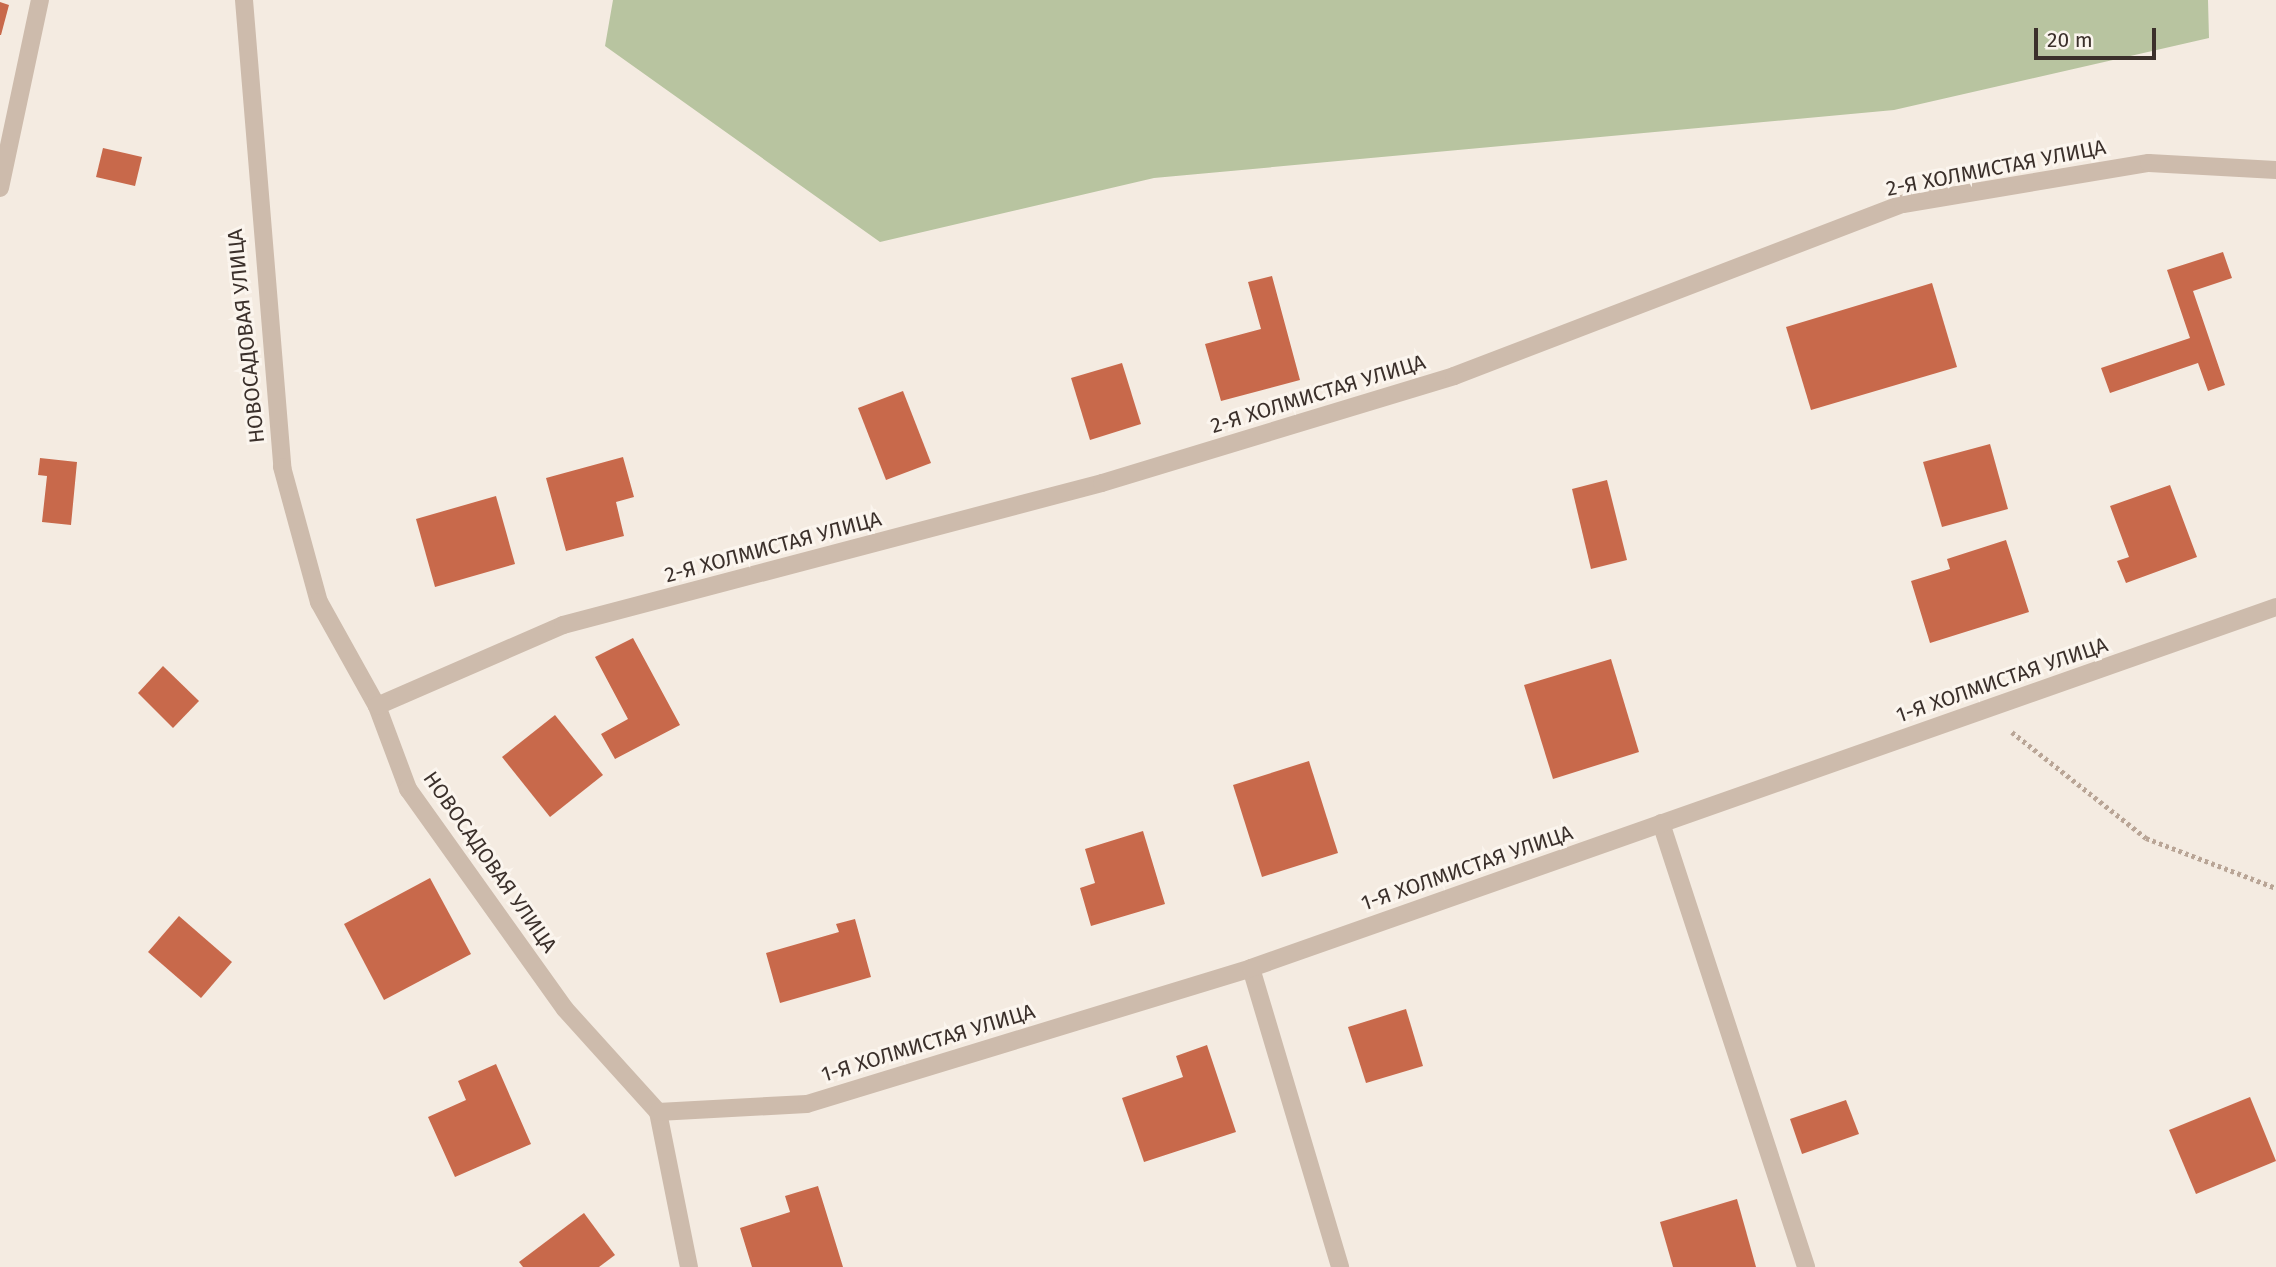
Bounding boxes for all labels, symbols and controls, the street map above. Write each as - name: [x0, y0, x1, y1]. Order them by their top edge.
- scale bar: [2038, 14, 2160, 58]
- text: 20 m: [2047, 27, 2093, 53]
- street label: 2-Я ХОЛМИСТАЯ УЛИЦА: [1884, 134, 2108, 202]
- street label: НОВОСАДОВАЯ УЛИЦА: [222, 228, 270, 444]
- street label: 2-Я ХОЛМИСТАЯ УЛИЦА: [1208, 349, 1428, 439]
- street label: 2-Я ХОЛМИСТАЯ УЛИЦА: [662, 506, 884, 588]
- street label: 1-Я ХОЛМИСТАЯ УЛИЦА: [1893, 632, 2111, 728]
- street label: НОВОСАДОВАЯ УЛИЦА: [418, 767, 562, 957]
- street label: 1-Я ХОЛМИСТАЯ УЛИЦА: [1358, 820, 1576, 916]
- street label: 1-Я ХОЛМИСТАЯ УЛИЦА: [818, 999, 1038, 1087]

